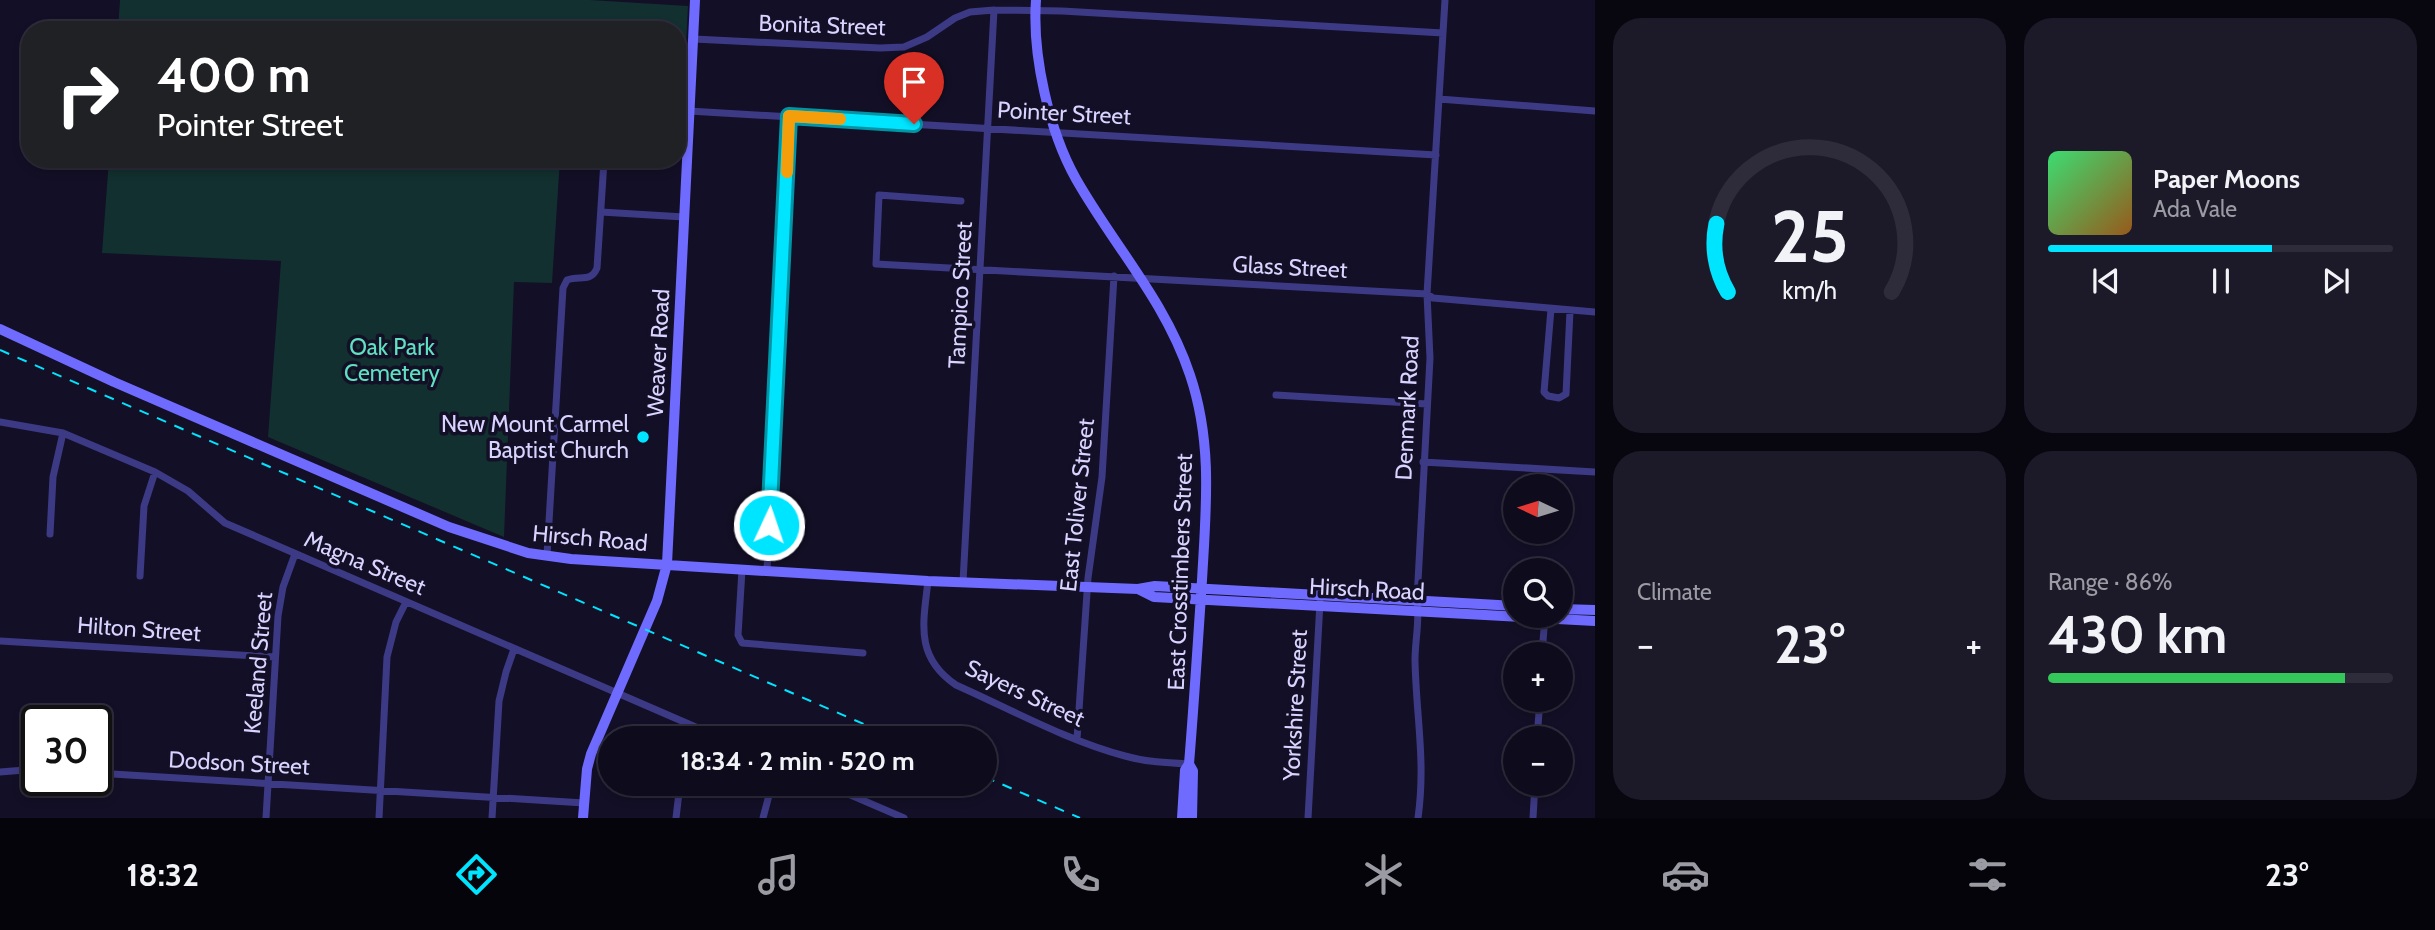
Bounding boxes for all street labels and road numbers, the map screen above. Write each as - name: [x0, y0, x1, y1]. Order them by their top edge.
- street label: Bonita Street: [758, 9, 886, 41]
- street label: Pointer Street: [996, 96, 1132, 131]
- street label: Tampico Street: [942, 221, 978, 369]
- street label: Glass Street: [1232, 250, 1348, 284]
- street label: Weaver Road: [641, 288, 675, 418]
- street label: Denmark Road: [1389, 335, 1425, 481]
- street label: East Toliver Street: [1054, 417, 1100, 593]
- street label: East Crosstimbers Street: [1162, 453, 1198, 691]
- street label: Hirsch Road: [531, 519, 649, 557]
- street label: Magna Street: [300, 525, 430, 601]
- street label: Hirsch Road: [1309, 572, 1425, 606]
- street label: Keeland Street: [238, 591, 278, 735]
- street label: Hilton Street: [76, 611, 202, 647]
- street label: Yorkshire Street: [1277, 629, 1313, 782]
- street label: Sayers Street: [961, 653, 1089, 733]
- street label: Dodson Street: [168, 745, 311, 781]

